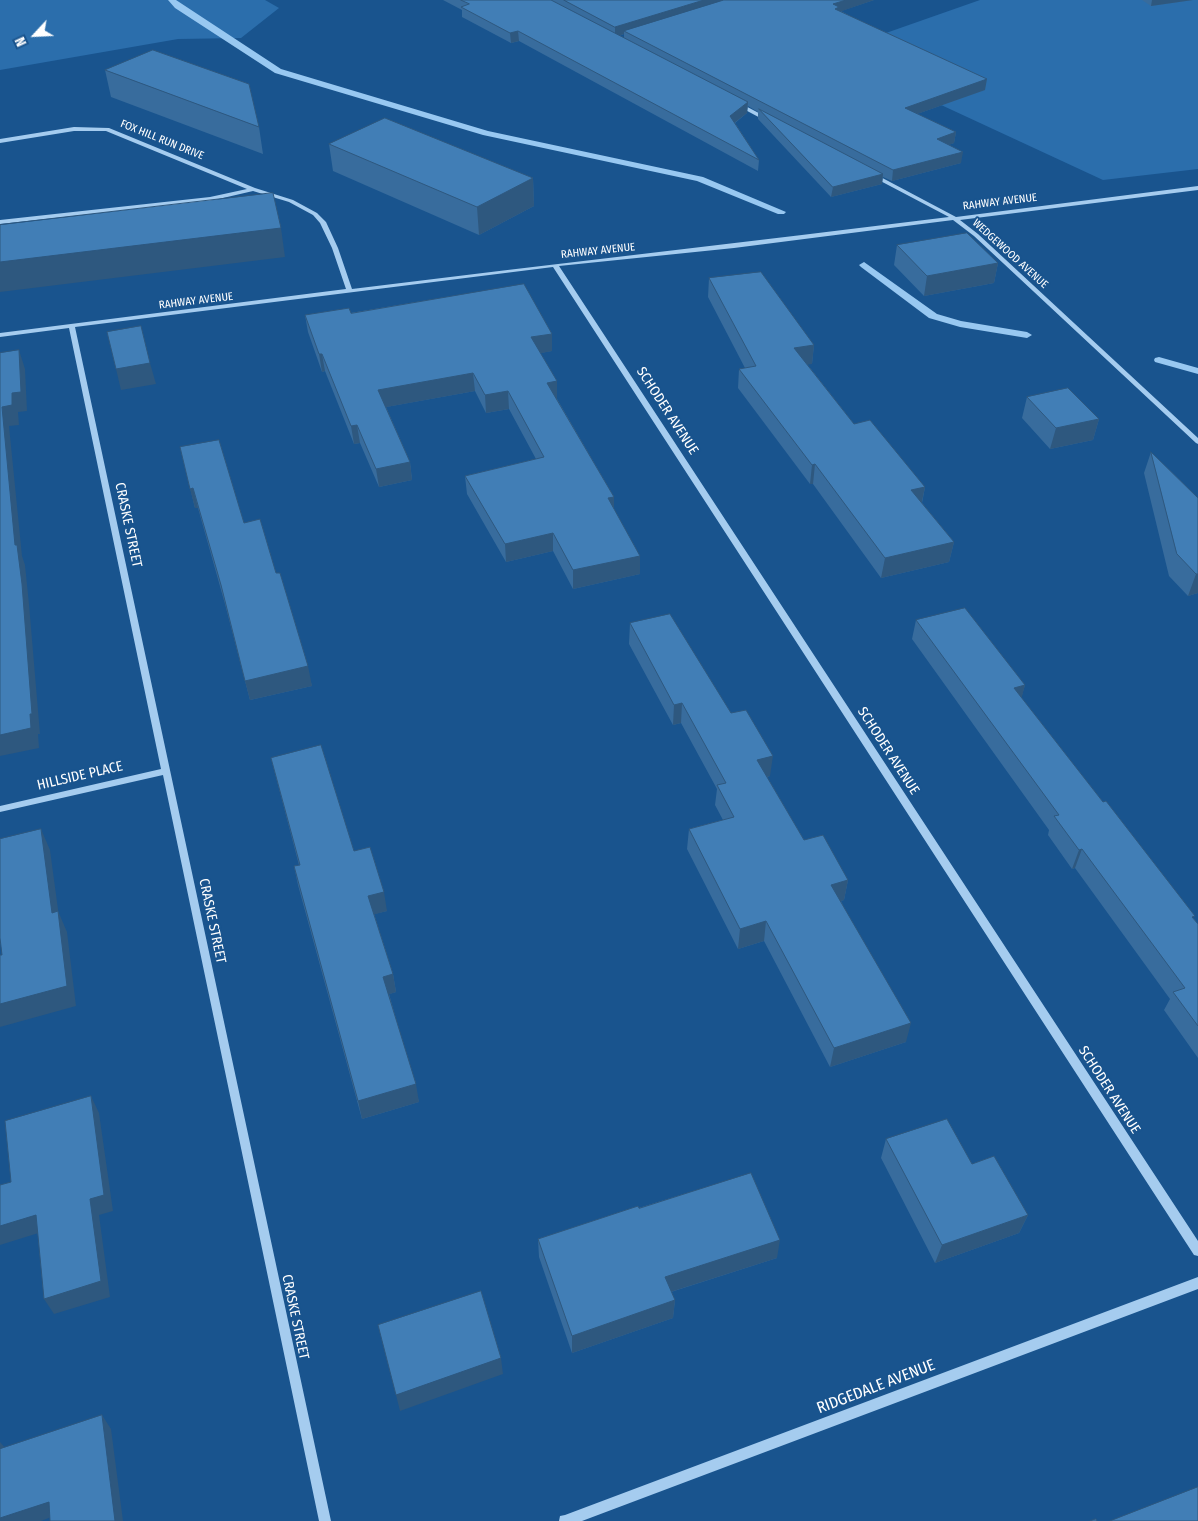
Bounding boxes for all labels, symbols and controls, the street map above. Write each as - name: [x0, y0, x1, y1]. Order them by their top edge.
- north arrow: [10, 10, 60, 60]
- text: N: [11, 34, 30, 49]
- street label: FOX HILL RUN DRIVE: [118, 117, 206, 163]
- street label: RAHWAY AVENUE: [962, 191, 1038, 213]
- street label: WEDGEWOOD AVENUE: [970, 217, 1050, 291]
- street label: RAHWAY AVENUE: [560, 241, 636, 261]
- street label: RAHWAY AVENUE: [158, 290, 234, 312]
- street label: SCHODER AVENUE: [632, 364, 702, 458]
- street label: CRASKE STREET: [111, 481, 145, 569]
- street label: SCHODER AVENUE: [853, 704, 923, 798]
- street label: HILLSIDE PLACE: [36, 758, 124, 794]
- street label: CRASKE STREET: [195, 877, 229, 965]
- street label: SCHODER AVENUE: [1074, 1043, 1144, 1137]
- street label: CRASKE STREET: [278, 1273, 312, 1361]
- street label: RIDGEDALE AVENUE: [814, 1356, 938, 1418]

